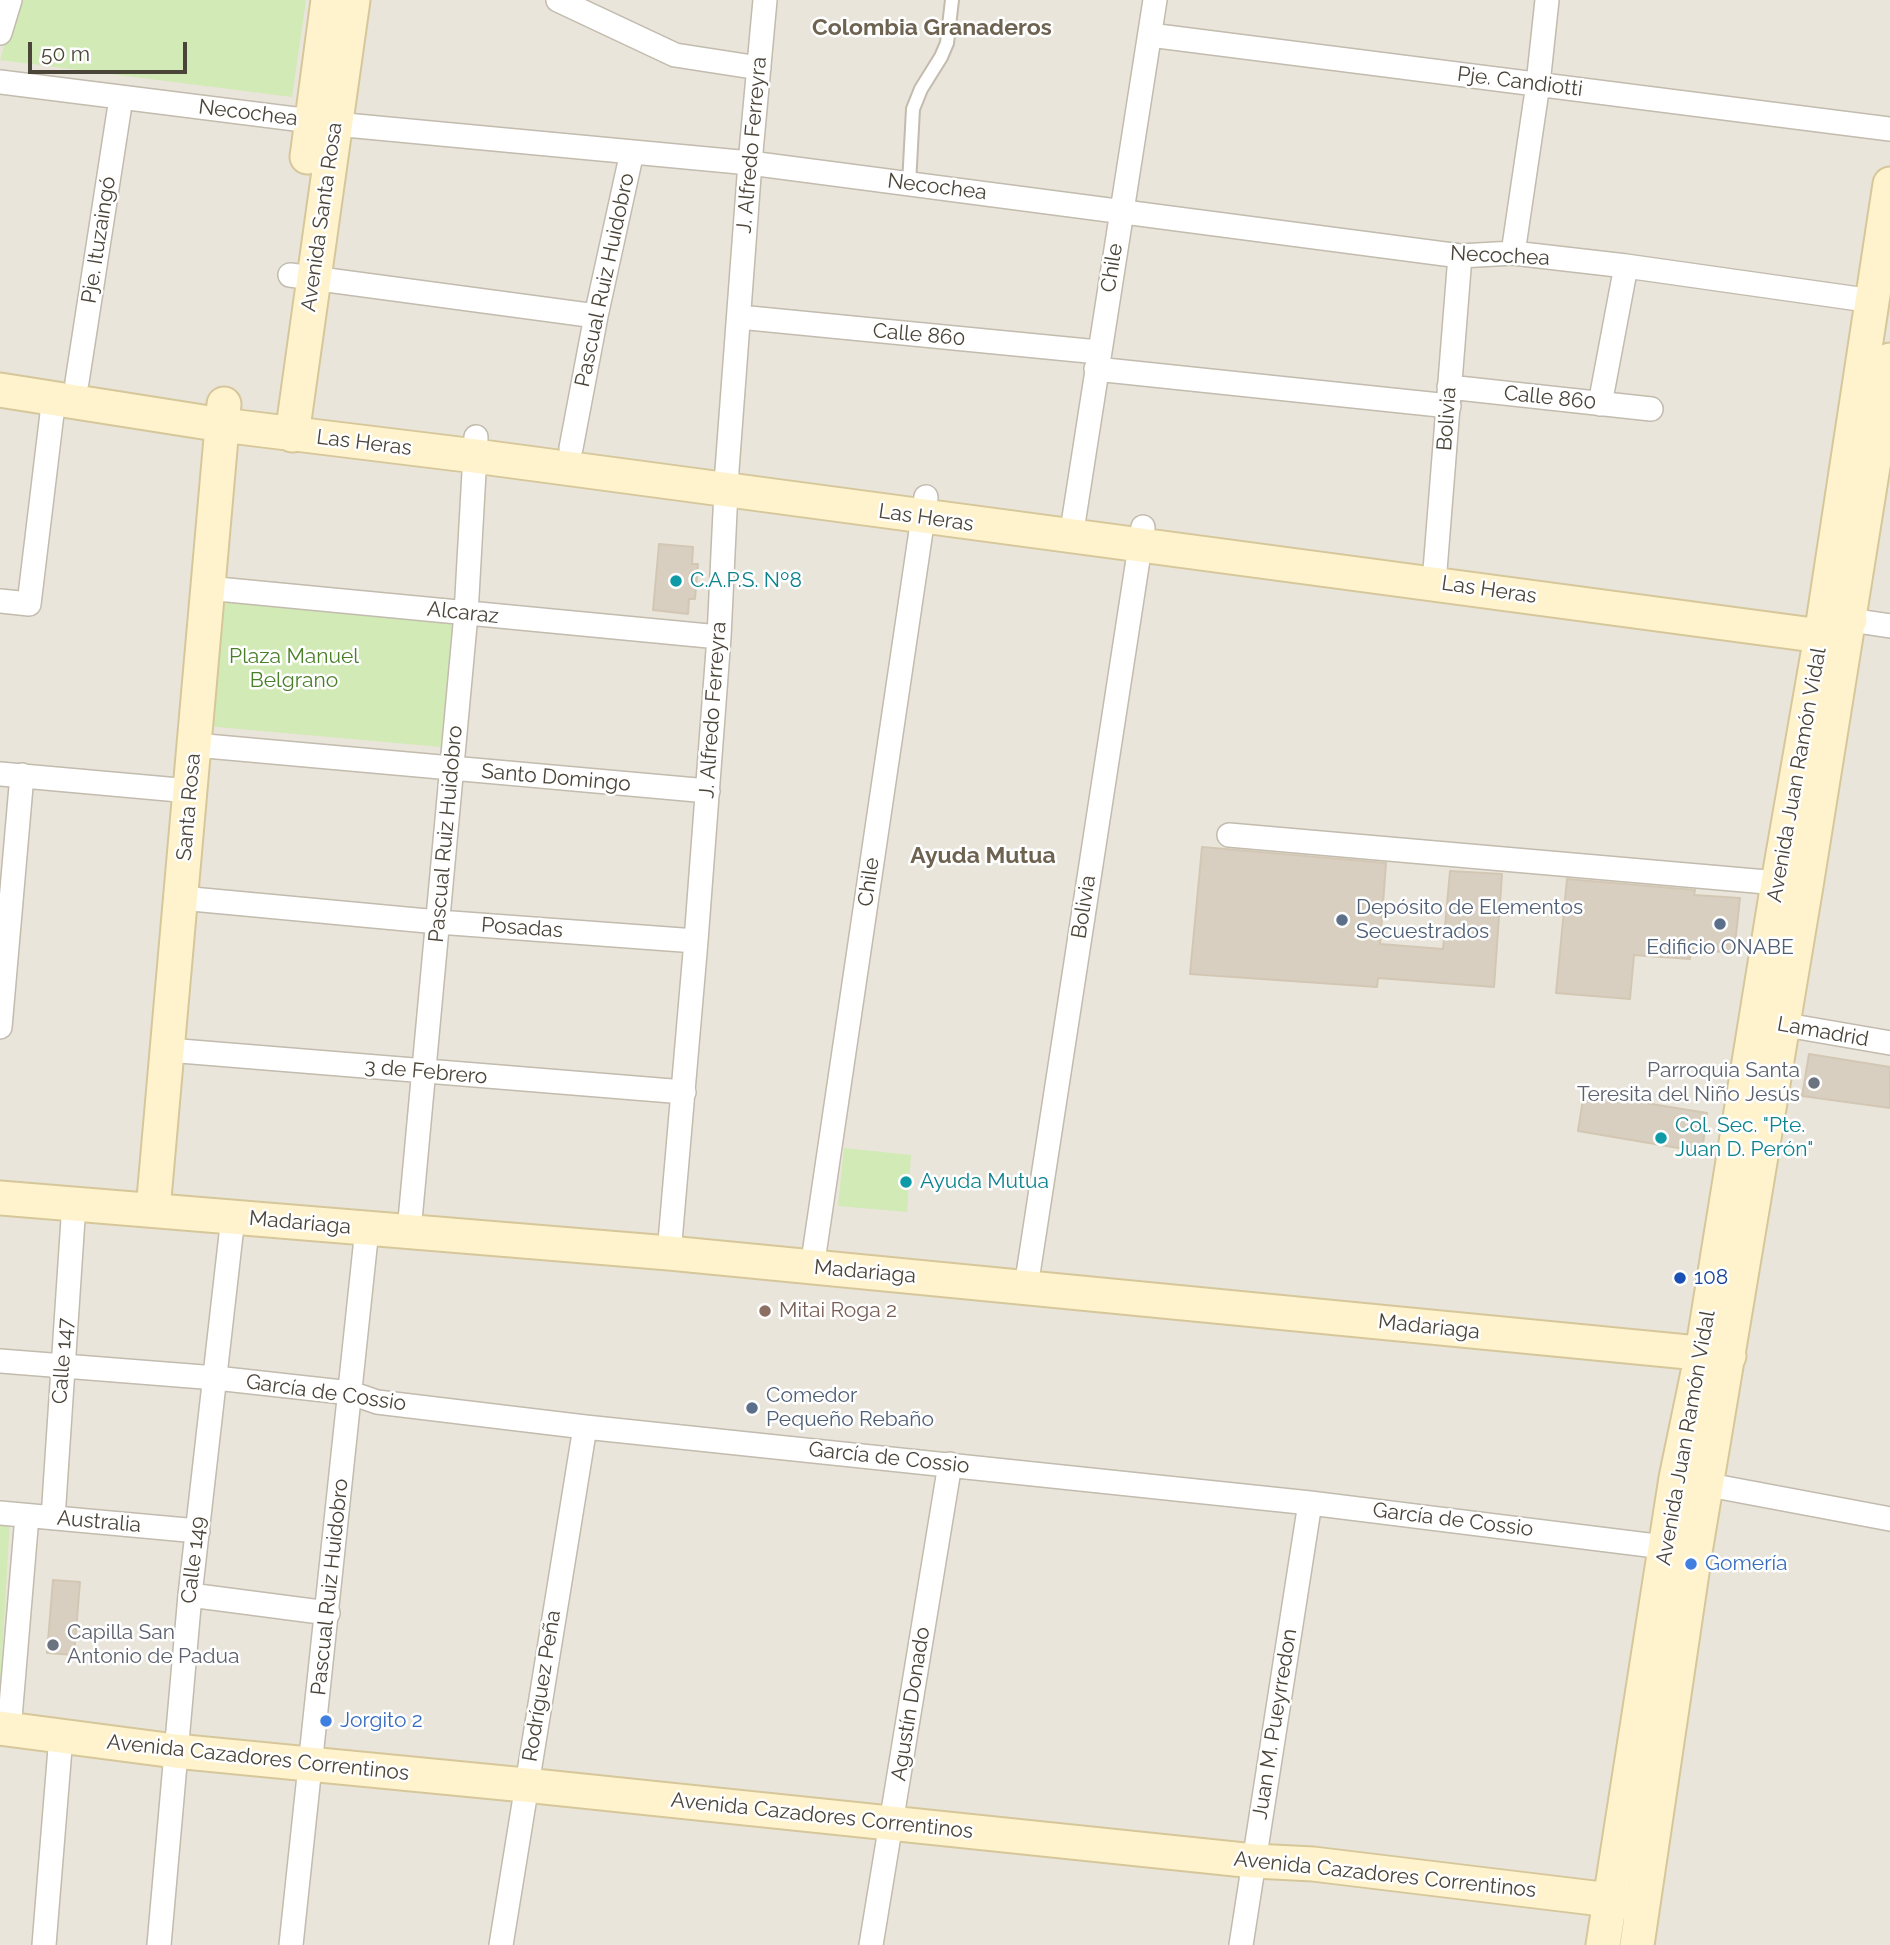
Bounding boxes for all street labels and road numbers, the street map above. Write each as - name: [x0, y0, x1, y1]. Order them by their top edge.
- street label: J. Alfredo Ferreyra: [732, 56, 772, 234]
- street label: Pje. Candiotti: [1456, 62, 1584, 102]
- street label: Necochea: [197, 94, 299, 132]
- street label: Avenida Santa Rosa: [296, 121, 348, 313]
- street label: Necochea: [886, 168, 988, 206]
- street label: Pascual Ruiz Huidobro: [570, 171, 640, 389]
- street label: Pje. Ituzaingó: [77, 175, 121, 305]
- street label: Necochea: [1449, 241, 1551, 271]
- street label: Chile: [1096, 242, 1128, 294]
- street label: Calle 860: [872, 318, 966, 352]
- street label: Calle 860: [1502, 381, 1598, 415]
- street label: Bolivia: [1432, 386, 1462, 452]
- street label: Las Heras: [315, 425, 413, 461]
- street label: Las Heras: [877, 499, 975, 537]
- street label: Las Heras: [1440, 571, 1538, 609]
- street label: Alcaraz: [426, 597, 500, 629]
- street label: J. Alfredo Ferreyra: [694, 621, 732, 799]
- street label: Avenida Juan Ramón Vidal: [1762, 646, 1832, 904]
- street label: Pascual Ruiz Huidobro: [424, 724, 468, 944]
- street label: Santa Rosa: [172, 752, 206, 862]
- street label: Santo Domingo: [480, 759, 632, 797]
- street label: Chile: [853, 856, 885, 908]
- street label: Bolivia: [1067, 873, 1101, 941]
- street label: Posadas: [480, 913, 564, 943]
- street label: Lamadrid: [1775, 1012, 1871, 1052]
- street label: 3 de Febrero: [364, 1054, 488, 1090]
- street label: Madariaga: [248, 1206, 352, 1240]
- street label: Madariaga: [813, 1255, 917, 1289]
- street label: Madariaga: [1377, 1309, 1481, 1345]
- street label: Avenida Juan Ramón Vidal: [1651, 1309, 1721, 1567]
- street label: Calle 147: [47, 1317, 79, 1405]
- street label: García de Cossio: [244, 1369, 408, 1417]
- street label: García de Cossio: [807, 1437, 971, 1479]
- street label: Pascual Ruiz Huidobro: [306, 1477, 354, 1697]
- street label: García de Cossio: [1371, 1498, 1535, 1542]
- street label: Australia: [56, 1506, 142, 1538]
- street label: Calle 149: [176, 1515, 212, 1605]
- street label: Rodríguez Peña: [518, 1608, 566, 1764]
- street label: Agustín Donado: [886, 1625, 936, 1783]
- street label: Juan M. Pueyrredon: [1247, 1627, 1303, 1821]
- street label: Avenida Cazadores Correntinos: [106, 1730, 410, 1786]
- street label: Avenida Cazadores Correntinos: [670, 1788, 974, 1844]
- street label: Avenida Cazadores Correntinos: [1233, 1847, 1537, 1903]

